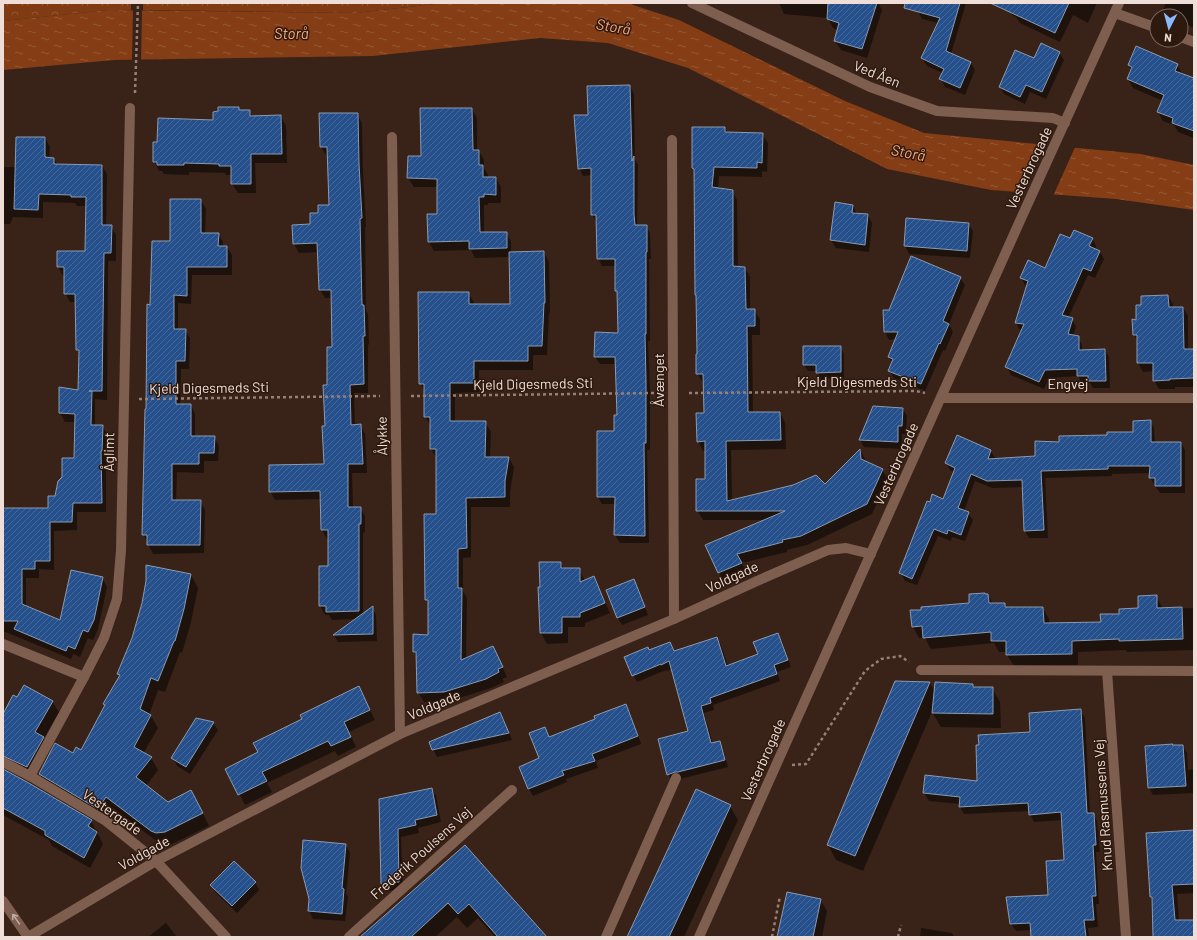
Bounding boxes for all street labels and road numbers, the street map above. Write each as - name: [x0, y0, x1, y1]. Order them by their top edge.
- street label: Ved Åen: [851, 57, 903, 91]
- street label: Vesterbrogade: [1002, 124, 1055, 212]
- street label: Åvænget: [650, 353, 667, 407]
- street label: Kjeld Digesmeds Sti: [797, 373, 917, 390]
- street label: Kjeld Digesmeds Sti: [473, 374, 593, 393]
- street label: Engvej: [1048, 375, 1088, 392]
- street label: Kjeld Digesmeds Sti: [149, 378, 269, 397]
- street label: Ålykke: [373, 416, 390, 456]
- street label: Vesterbrogade: [870, 420, 921, 508]
- street label: Åglimt: [100, 432, 117, 472]
- street label: Voldgade: [703, 557, 761, 596]
- street label: Voldgade: [405, 686, 463, 723]
- street label: Vesterbrogade: [737, 716, 788, 804]
- street label: Knud Rasmussens Vej: [1089, 739, 1116, 871]
- street label: Vestergade: [79, 785, 145, 838]
- street label: Frederik Poulsens Vej: [367, 803, 475, 902]
- street label: Voldgade: [115, 832, 172, 874]

